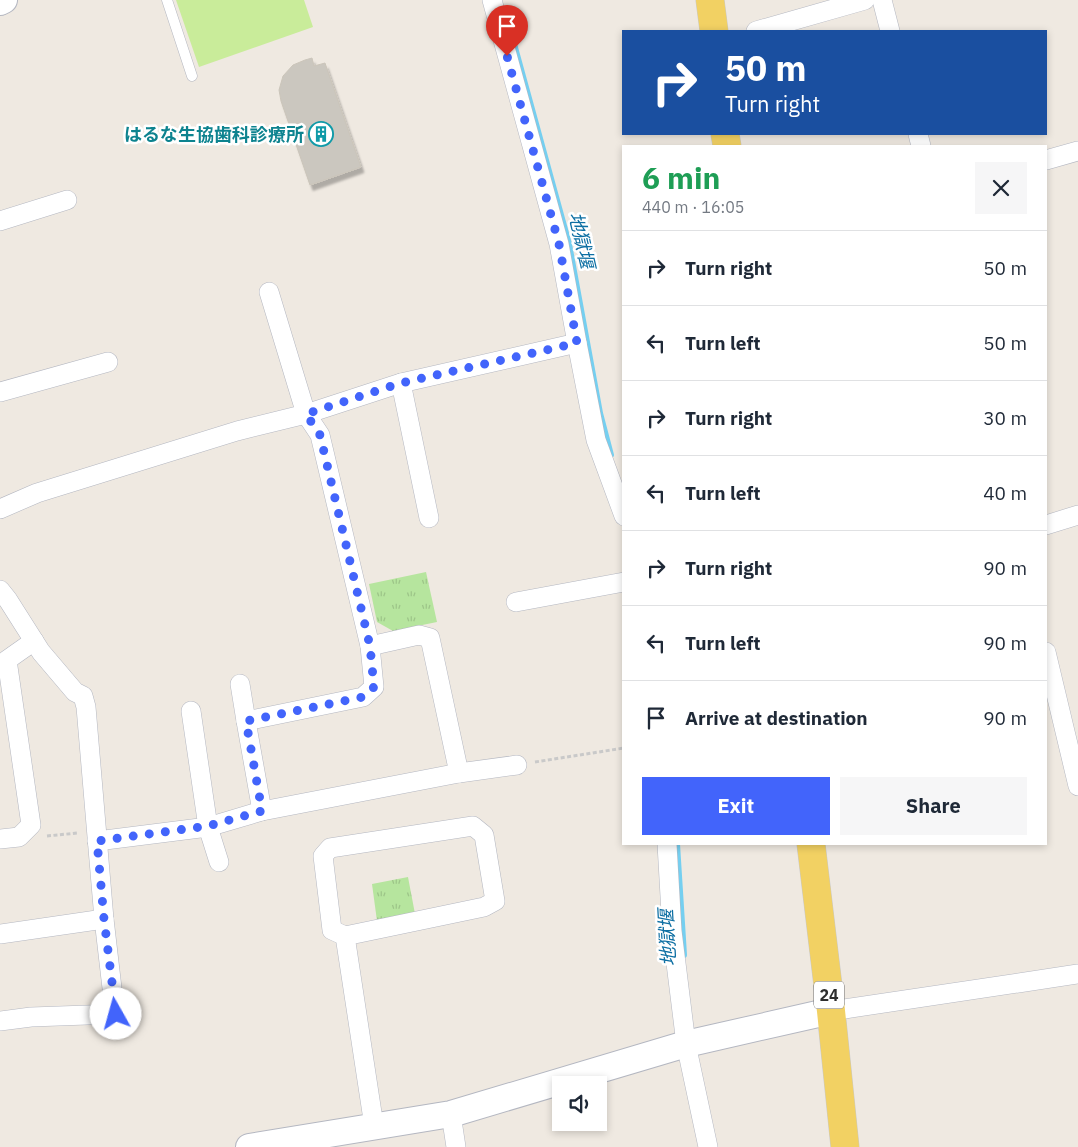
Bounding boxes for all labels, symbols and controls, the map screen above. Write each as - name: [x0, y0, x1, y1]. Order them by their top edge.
- pin: [486, 5, 528, 56]
- icon: arrive: [493, 12, 521, 40]
- text: 50 m: [725, 45, 807, 91]
- icon: right: [642, 50, 707, 115]
- text: Turn right: [725, 89, 820, 118]
- building icon: はるな生協歯科診療所: [308, 121, 334, 147]
- place label: はるな生協歯科診療所: [124, 123, 304, 146]
- text: 6 min: [642, 158, 720, 197]
- button: close: [975, 162, 1027, 214]
- text: 440 m · 16:05: [642, 197, 744, 217]
- water label: 地獄堰: [564, 210, 601, 273]
- icon: right: [642, 254, 670, 282]
- text: Turn right: [685, 256, 772, 280]
- text: 50 m: [983, 256, 1027, 280]
- icon: left: [642, 329, 670, 357]
- text: Turn left: [685, 331, 761, 355]
- text: 50 m: [983, 331, 1027, 355]
- icon: right: [642, 404, 670, 432]
- text: Turn right: [685, 406, 772, 430]
- text: 30 m: [983, 406, 1027, 430]
- icon: left: [642, 479, 670, 507]
- text: Turn left: [685, 481, 761, 505]
- text: 40 m: [983, 481, 1027, 505]
- icon: right: [642, 554, 670, 582]
- text: Turn right: [685, 556, 772, 580]
- text: 90 m: [983, 556, 1027, 580]
- icon: left: [642, 629, 670, 657]
- text: Turn left: [685, 631, 761, 655]
- text: 90 m: [983, 631, 1027, 655]
- icon: arrive: [642, 704, 670, 732]
- text: Arrive at destination: [685, 706, 868, 730]
- text: 90 m: [983, 706, 1027, 730]
- button: Exit: [642, 777, 830, 835]
- button: Share: [840, 777, 1027, 835]
- water label: 地獄堰: [653, 906, 680, 967]
- road number: 24: [814, 982, 844, 1008]
- position arrow: [89, 987, 141, 1039]
- map controls: [552, 1076, 607, 1131]
- button: sound: [552, 1076, 607, 1131]

